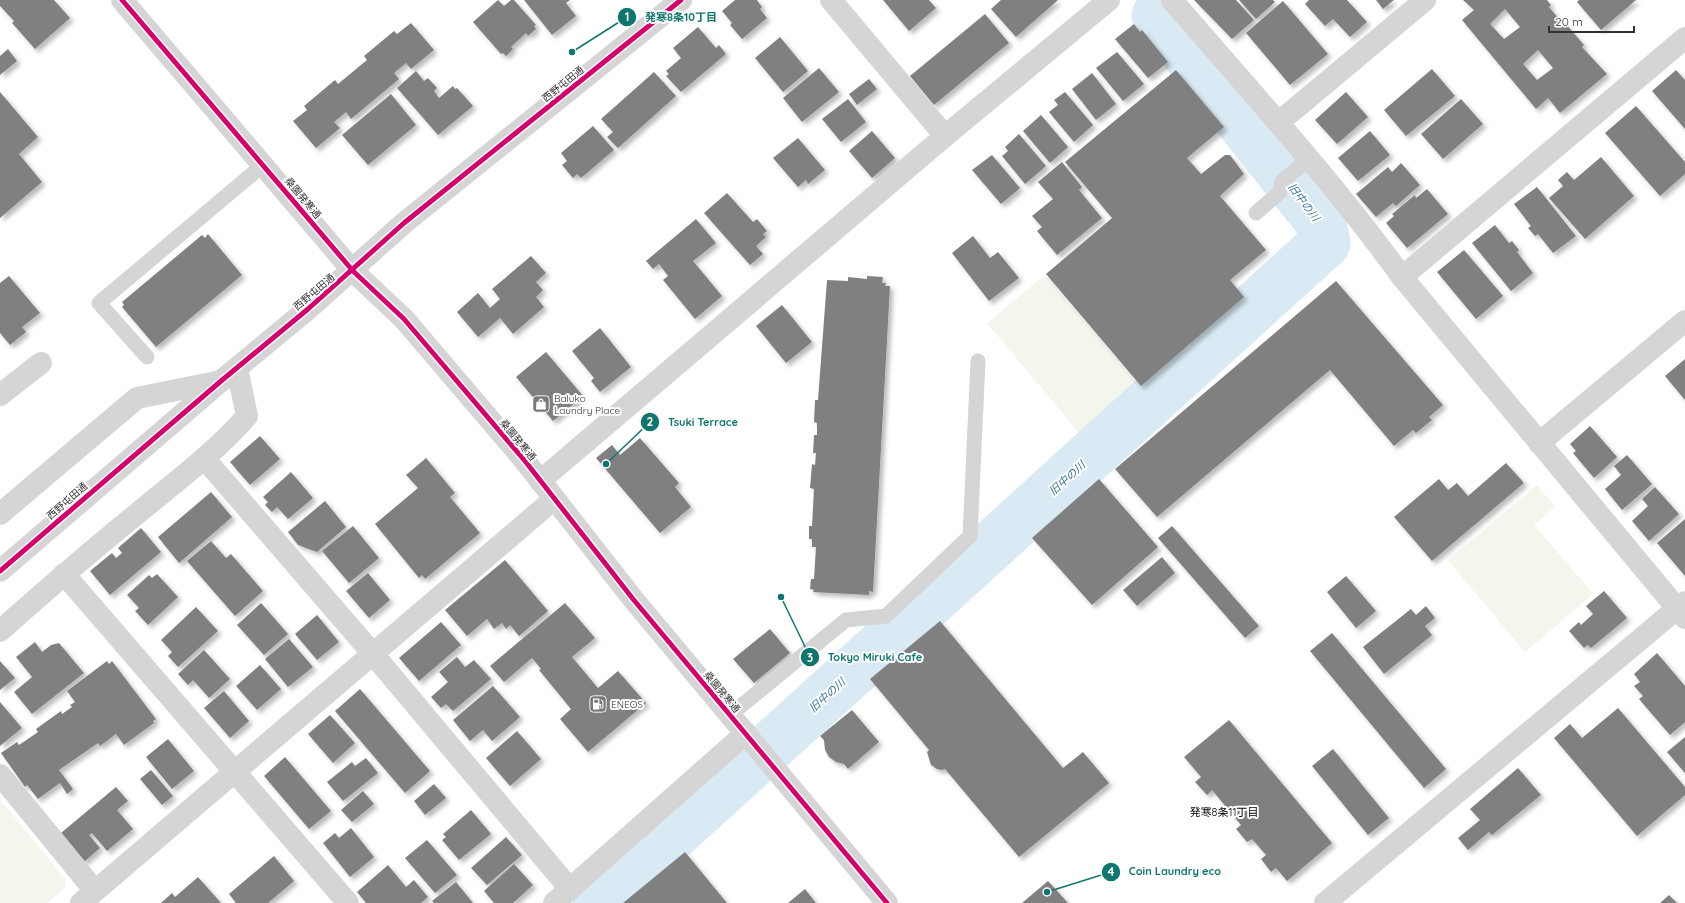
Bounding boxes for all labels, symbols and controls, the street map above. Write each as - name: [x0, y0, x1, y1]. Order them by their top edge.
- callout: 発寒8条10丁目: [617, 5, 725, 28]
- scale bar: [1549, 8, 1634, 34]
- text: 1: [625, 9, 629, 24]
- text: 発寒8条10丁目: [645, 10, 717, 24]
- text: 20 m: [1555, 14, 1583, 29]
- street label: 西野屯田通: [539, 63, 587, 105]
- street label: 桑園発寒通: [282, 175, 324, 221]
- water label: 旧中の川: [1285, 180, 1323, 225]
- street label: 西野屯田通: [291, 271, 337, 313]
- place label: Baluko Laundry Place: [554, 392, 621, 417]
- shop icon: Baluko Laundry Place: [531, 394, 551, 414]
- callout: Tsuki Terrace: [640, 411, 746, 434]
- text: 2: [647, 414, 654, 429]
- text: Tsuki Terrace: [668, 415, 739, 429]
- street label: 桑園発寒通: [497, 417, 539, 463]
- water label: 旧中の川: [1046, 457, 1089, 498]
- street label: 西野屯田通: [44, 480, 90, 522]
- callout: Tokyo Miruki Cafe: [800, 646, 930, 669]
- text: 3: [807, 650, 813, 665]
- text: Tokyo Miruki Cafe: [828, 650, 923, 664]
- street label: 桑園発寒通: [701, 669, 743, 715]
- water label: 旧中の川: [806, 674, 849, 715]
- fuel station icon: ENEOS: [588, 694, 608, 714]
- place label: ENEOS: [611, 698, 643, 711]
- district label: 発寒8条11丁目: [1189, 805, 1259, 819]
- callout: Coin Laundry eco: [1101, 860, 1229, 883]
- text: 4: [1107, 864, 1115, 879]
- text: Coin Laundry eco: [1129, 864, 1221, 878]

